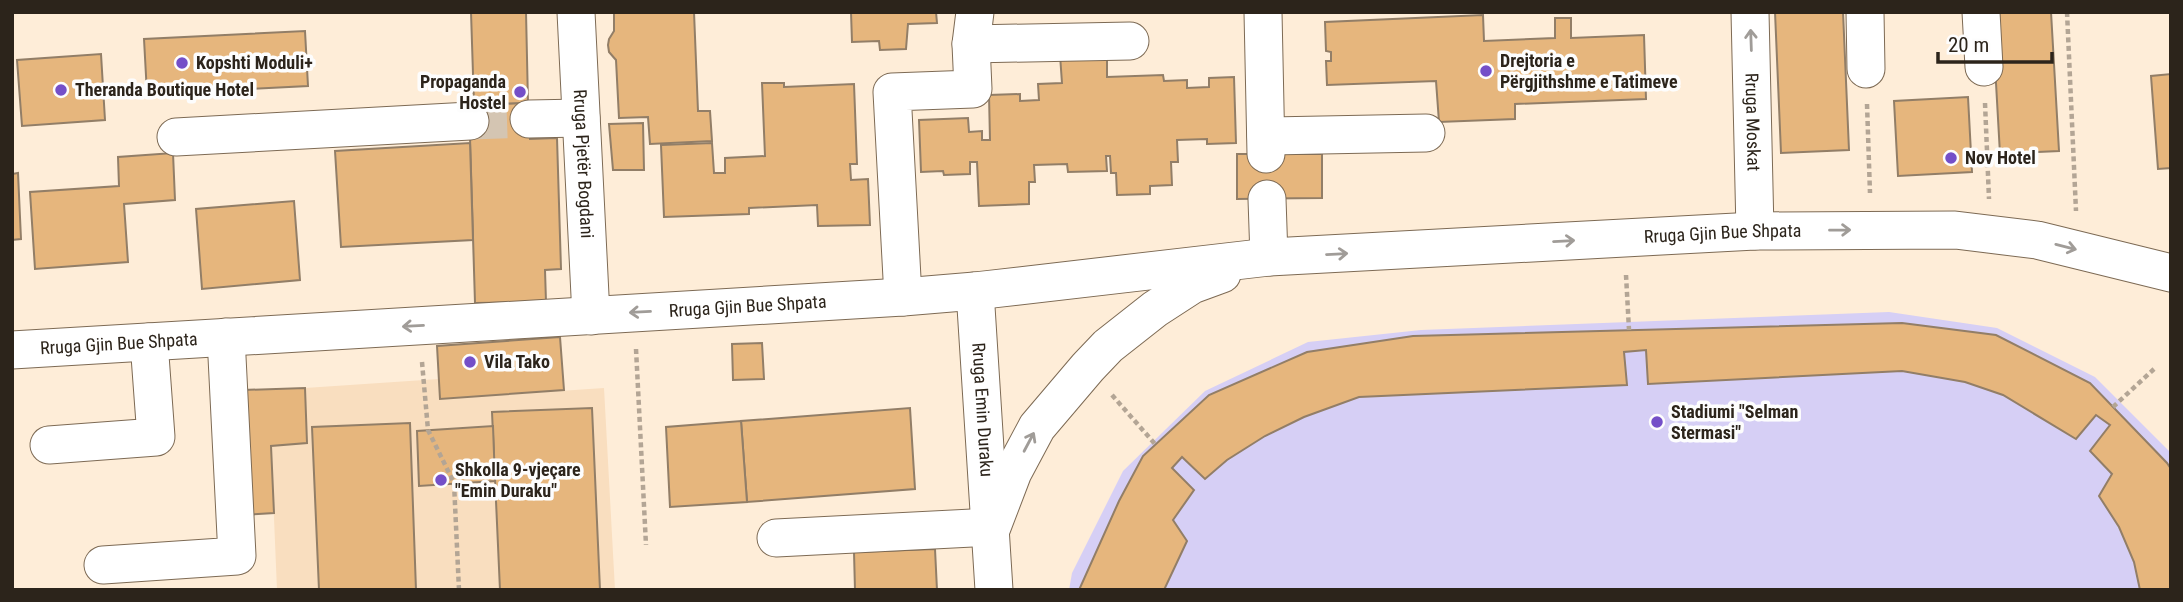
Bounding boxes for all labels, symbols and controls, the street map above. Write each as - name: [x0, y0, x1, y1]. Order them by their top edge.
- scale bar: [1938, 21, 2052, 65]
- one-way arrow: [1744, 29, 1757, 52]
- text: 20 m: [1948, 33, 1989, 57]
- place label: Drejtoria e Përgjithshme e Tatimeve: [1500, 50, 1678, 92]
- place label: Kopshti Moduli+: [196, 52, 313, 73]
- marker: Kopshti Moduli+: [174, 55, 190, 71]
- marker: Drejtoria e Përgjithshme e Tatimeve: [1478, 63, 1494, 79]
- place label: Propaganda Hostel: [420, 71, 506, 113]
- street label: Rruga Moskat: [1741, 73, 1765, 171]
- place label: Theranda Boutique Hotel: [75, 79, 254, 100]
- marker: Theranda Boutique Hotel: [53, 82, 69, 98]
- marker: Propaganda Hostel: [512, 84, 528, 100]
- street label: Rruga Pjetër Bogdani: [570, 89, 598, 239]
- place label: Nov Hotel: [1965, 147, 2036, 168]
- marker: Nov Hotel: [1943, 150, 1959, 166]
- street label: Rruga Gjin Bue Shpata: [1643, 220, 1801, 247]
- one-way arrow: [1829, 223, 1852, 236]
- one-way arrow: [1552, 235, 1575, 248]
- one-way arrow: [2054, 241, 2077, 255]
- one-way arrow: [1325, 247, 1348, 260]
- street label: Rruga Gjin Bue Shpata: [668, 291, 827, 321]
- one-way arrow: [628, 306, 651, 319]
- one-way arrow: [401, 320, 424, 333]
- street label: Rruga Gjin Bue Shpata: [39, 328, 198, 358]
- street label: Rruga Emin Duraku: [968, 342, 998, 478]
- place label: Vila Tako: [484, 351, 550, 372]
- marker: Vila Tako: [462, 354, 478, 370]
- place label: Stadiumi "Selman Stermasi": [1671, 401, 1798, 443]
- marker: Stadiumi "Selman Stermasi": [1649, 414, 1665, 430]
- one-way arrow: [1022, 432, 1036, 453]
- place label: Shkolla 9-vjeçare "Emin Duraku": [455, 459, 581, 501]
- marker: Shkolla 9-vjeçare "Emin Duraku": [433, 472, 449, 488]

